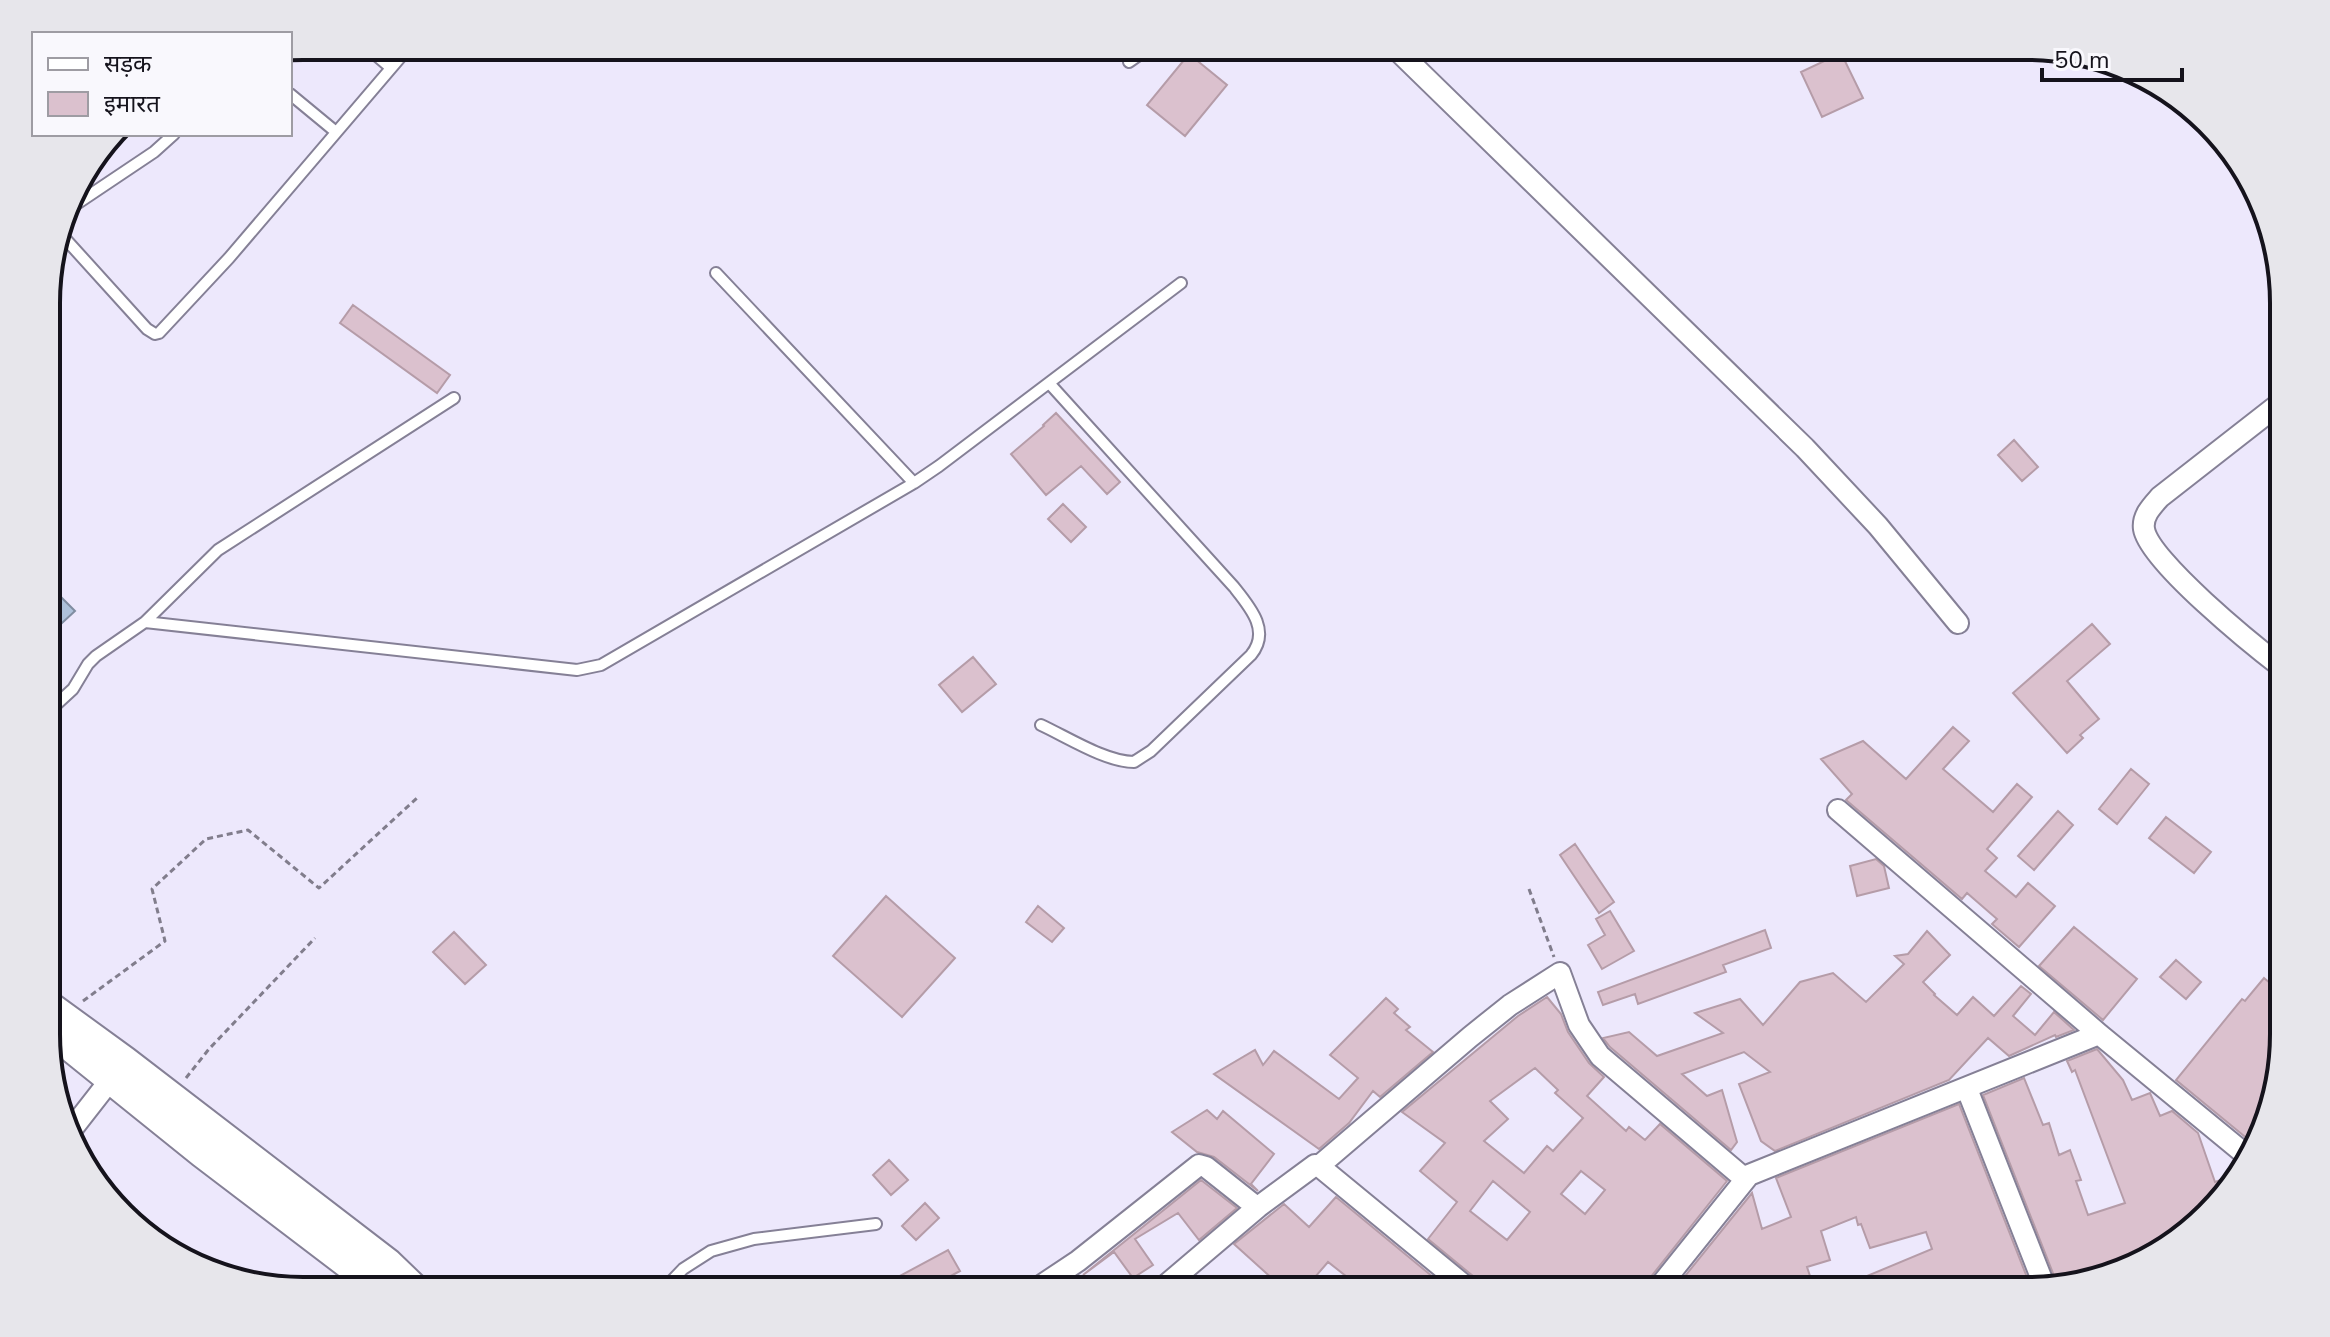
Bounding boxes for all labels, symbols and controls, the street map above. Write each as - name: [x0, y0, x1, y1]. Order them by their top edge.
- legend: [32, 32, 292, 136]
- scale bar: [2042, 32, 2182, 82]
- text: 50 m: [2054, 44, 2110, 76]
- text: सड़क: [104, 48, 152, 80]
- text: इमारत: [104, 88, 161, 120]

